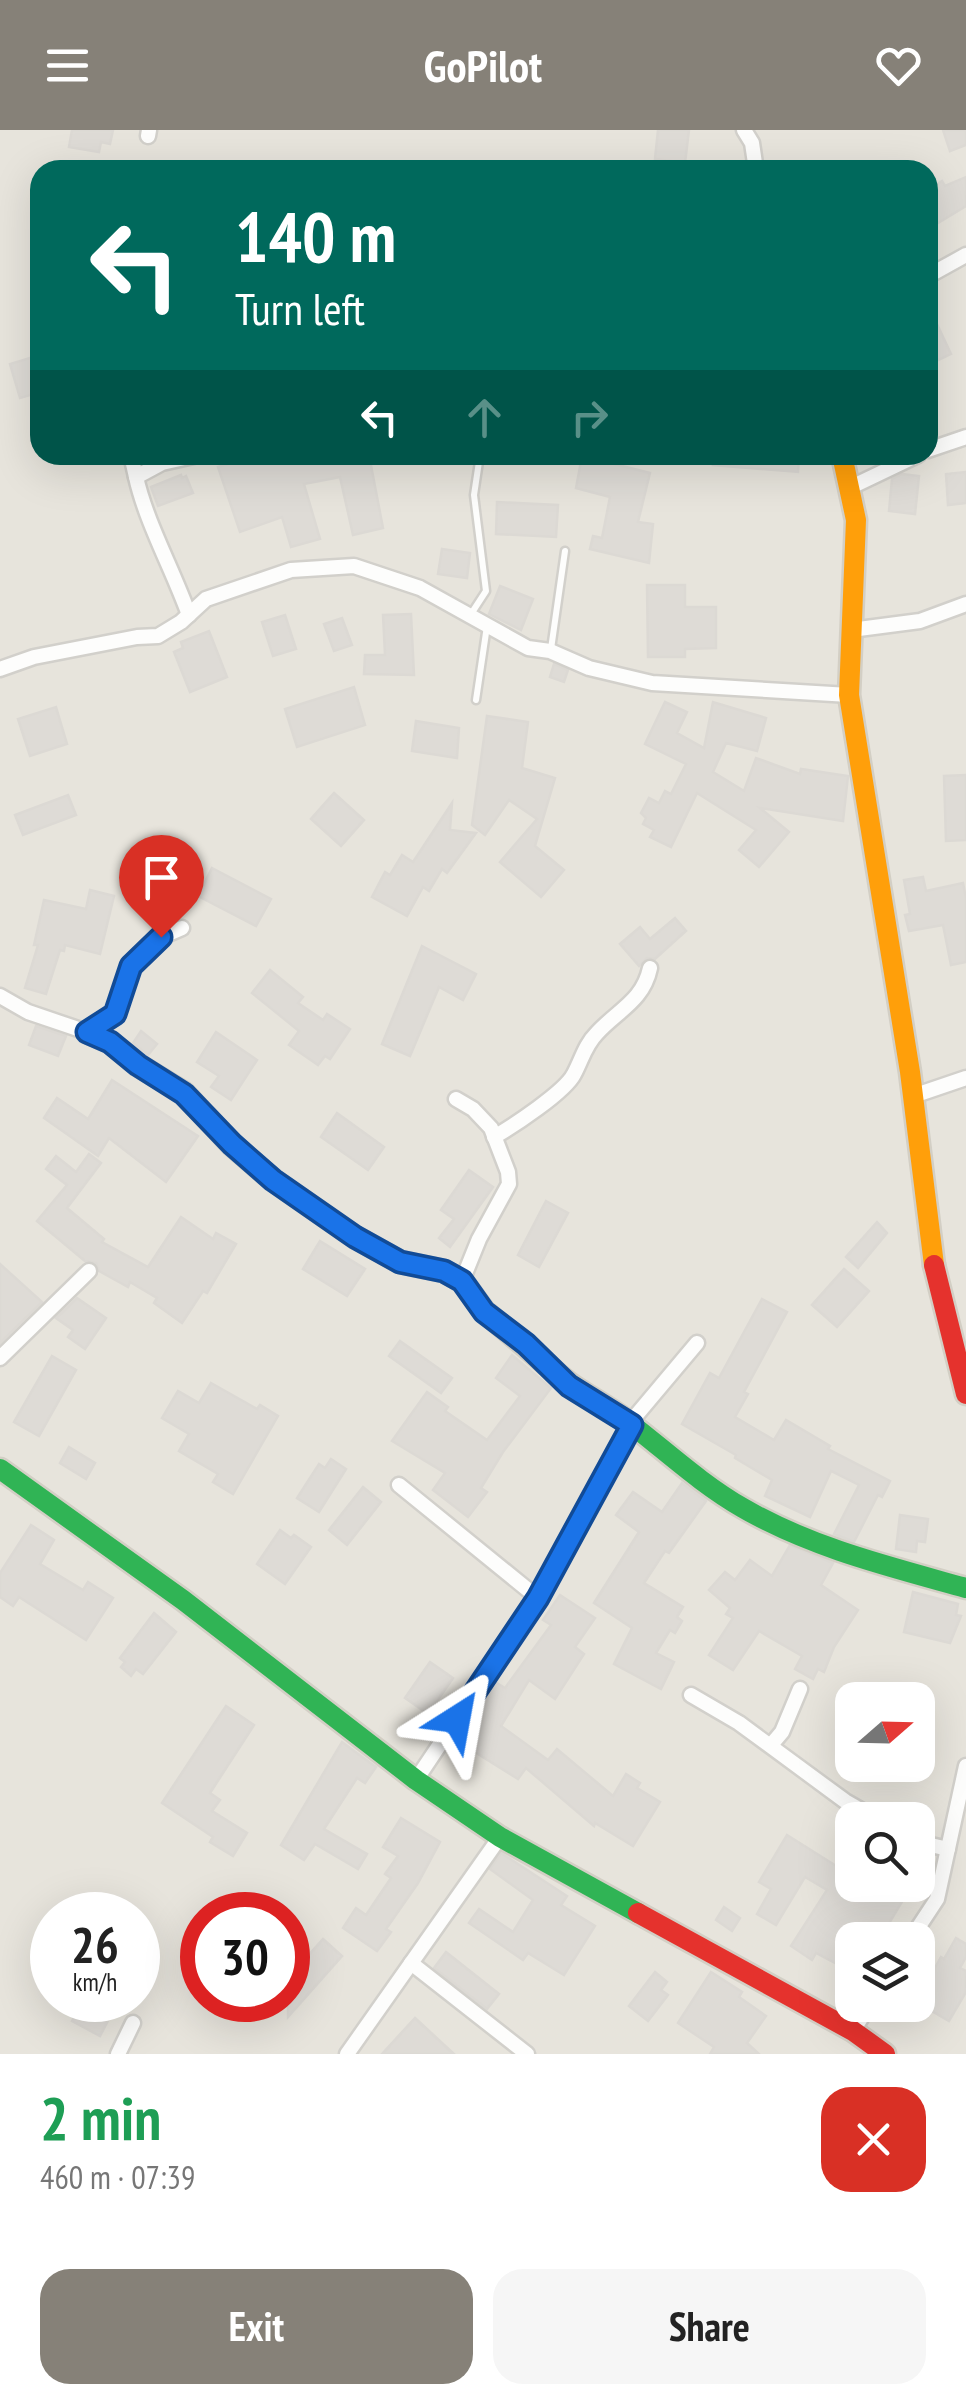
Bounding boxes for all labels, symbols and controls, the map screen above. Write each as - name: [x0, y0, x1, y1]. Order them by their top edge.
- text: GoPilot: [424, 36, 542, 94]
- icon: menu: [40, 38, 95, 93]
- icon: heart: [871, 38, 926, 93]
- text: 140 m: [235, 191, 396, 281]
- icon: left: [70, 200, 200, 330]
- text: Turn left: [235, 279, 365, 337]
- icon: left: [352, 390, 407, 445]
- icon: ahead: [457, 390, 512, 445]
- icon: right: [562, 390, 617, 445]
- pin: [119, 835, 204, 938]
- icon: arrive: [134, 850, 189, 905]
- position arrow: [405, 1667, 509, 1771]
- north arrow: [835, 1682, 935, 1782]
- map controls: [835, 1682, 935, 2022]
- button: search: [835, 1802, 935, 1902]
- speed limit sign: 30: [180, 1892, 310, 2022]
- text: 26: [71, 1912, 119, 1977]
- button: layers: [835, 1922, 935, 2022]
- text: km/h: [73, 1966, 117, 1998]
- text: 2 min: [40, 2079, 161, 2157]
- button: close: [821, 2087, 926, 2192]
- text: 460 m · 07:39: [40, 2156, 195, 2198]
- button: Exit: [40, 2269, 473, 2384]
- button: Share: [493, 2269, 926, 2384]

